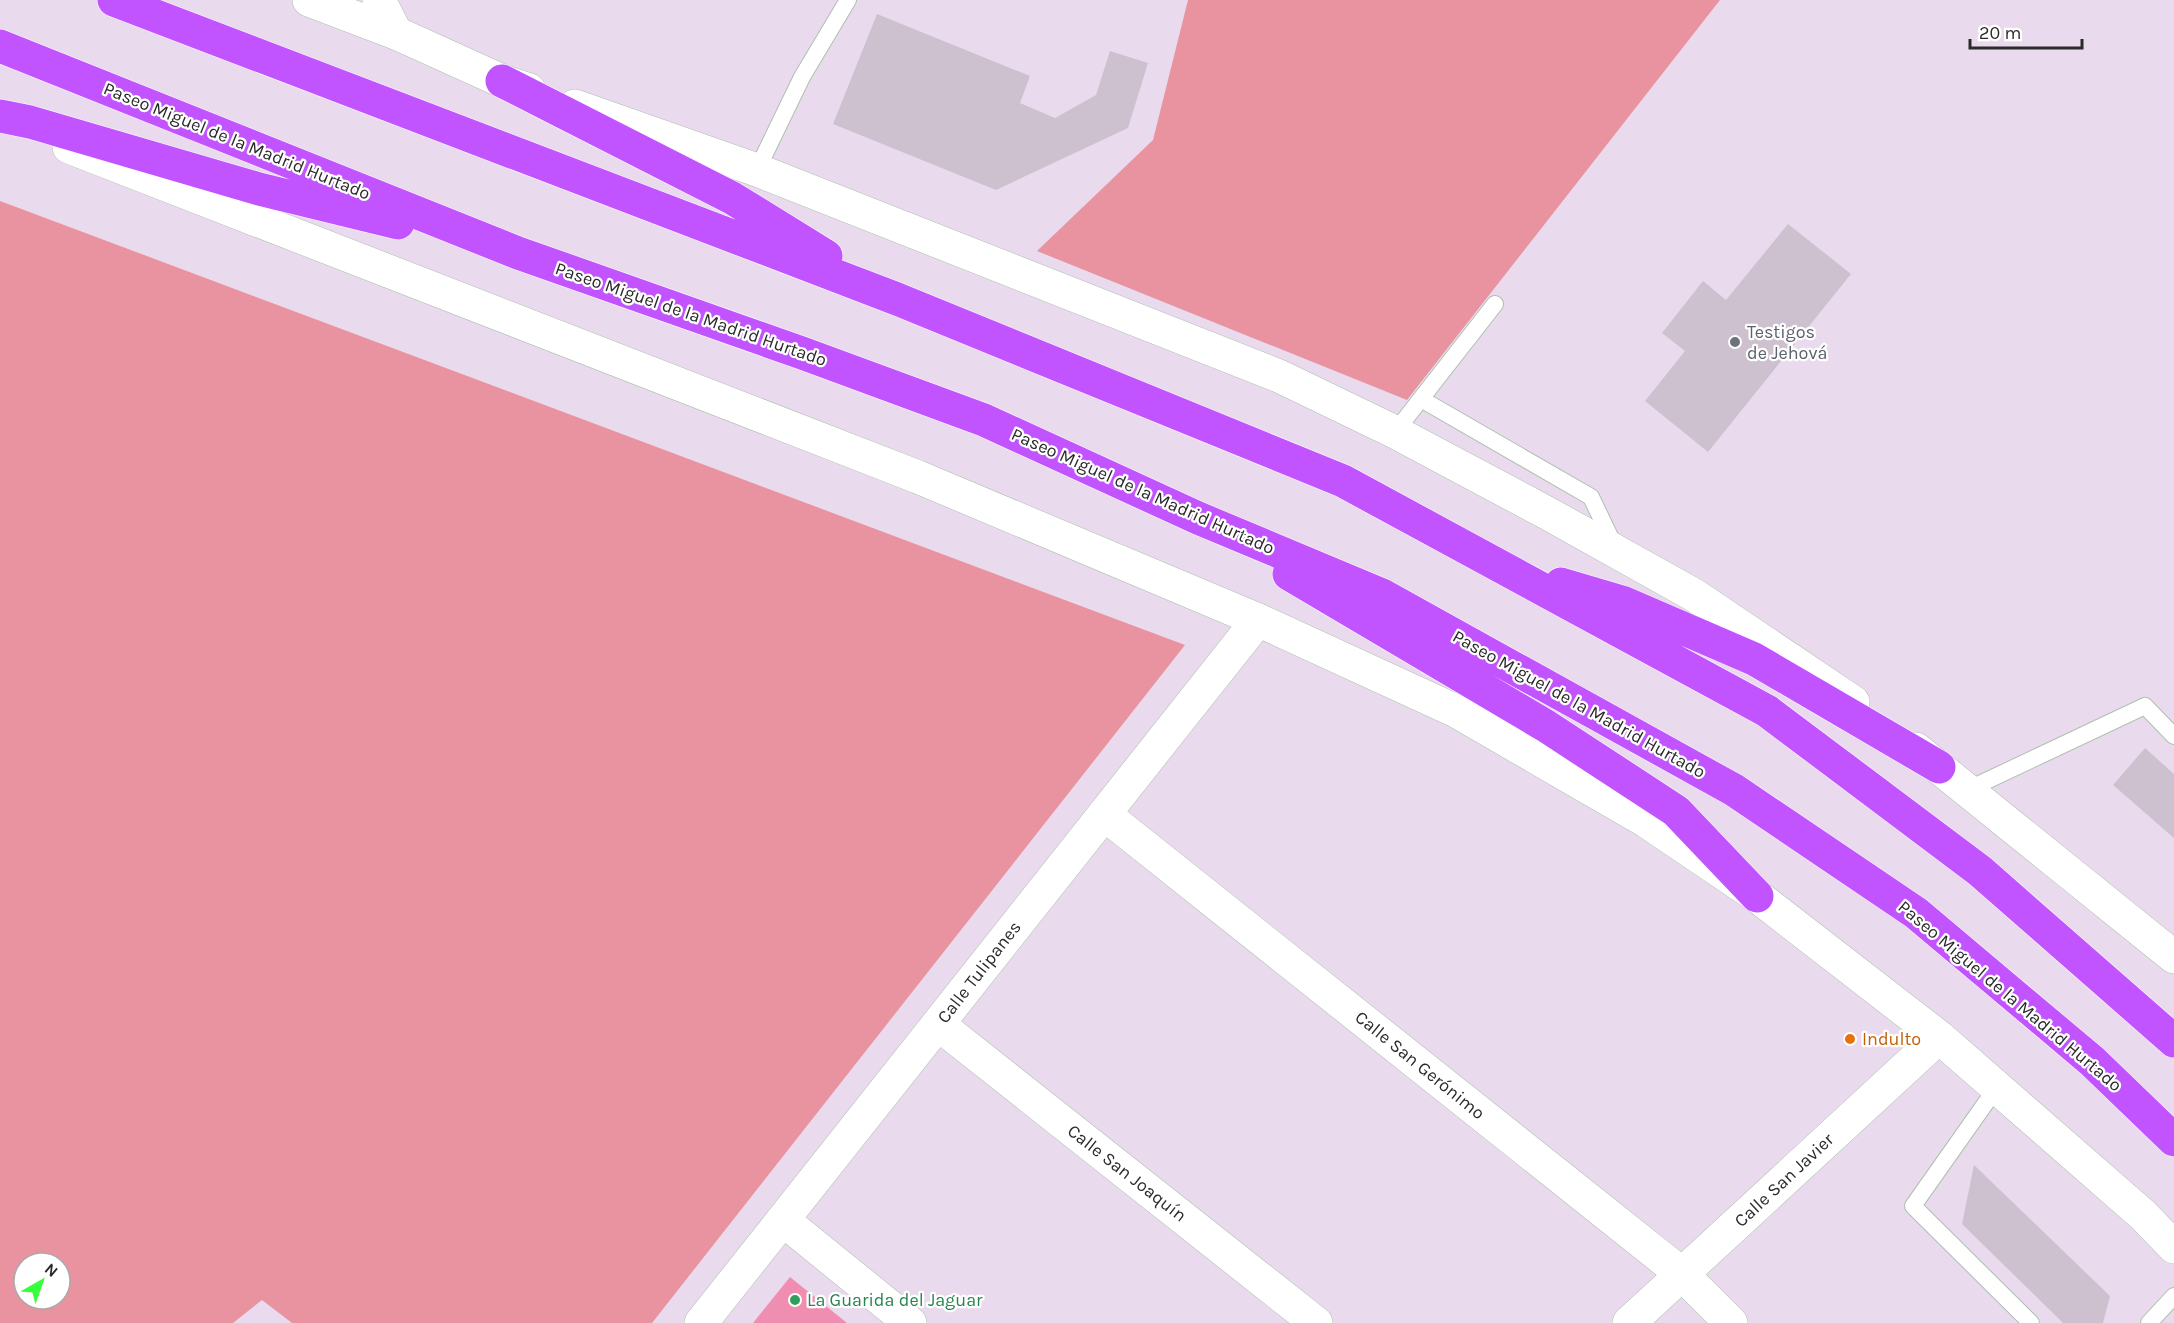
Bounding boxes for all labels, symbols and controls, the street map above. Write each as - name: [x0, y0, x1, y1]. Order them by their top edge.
- scale bar: [1970, 12, 2082, 50]
- text: 20 m: [1979, 22, 2021, 44]
- street label: Paseo Miguel de la Madrid Hurtado: [100, 77, 374, 205]
- street label: Paseo Miguel de la Madrid Hurtado: [552, 257, 830, 371]
- place label: Testigos de Jehová: [1747, 321, 1827, 364]
- marker: Testigos de Jehová: [1728, 335, 1742, 349]
- street label: Paseo Miguel de la Madrid Hurtado: [1008, 423, 1278, 559]
- street label: Paseo Miguel de la Madrid Hurtado: [1449, 625, 1709, 783]
- street label: Paseo Miguel de la Madrid Hurtado: [1894, 896, 2126, 1096]
- street label: Calle Tulipanes: [932, 917, 1026, 1027]
- street label: Calle San Gerónimo: [1351, 1006, 1489, 1124]
- place label: Indulto: [1862, 1028, 1921, 1050]
- marker: Indulto: [1843, 1032, 1857, 1046]
- street label: Calle San Joaquín: [1063, 1120, 1191, 1226]
- street label: Calle San Javier: [1730, 1128, 1839, 1232]
- north arrow: [12, 1251, 72, 1311]
- text: N: [41, 1259, 62, 1281]
- place label: La Guarida del Jaguar: [807, 1289, 983, 1311]
- marker: La Guarida del Jaguar: [788, 1293, 802, 1307]

